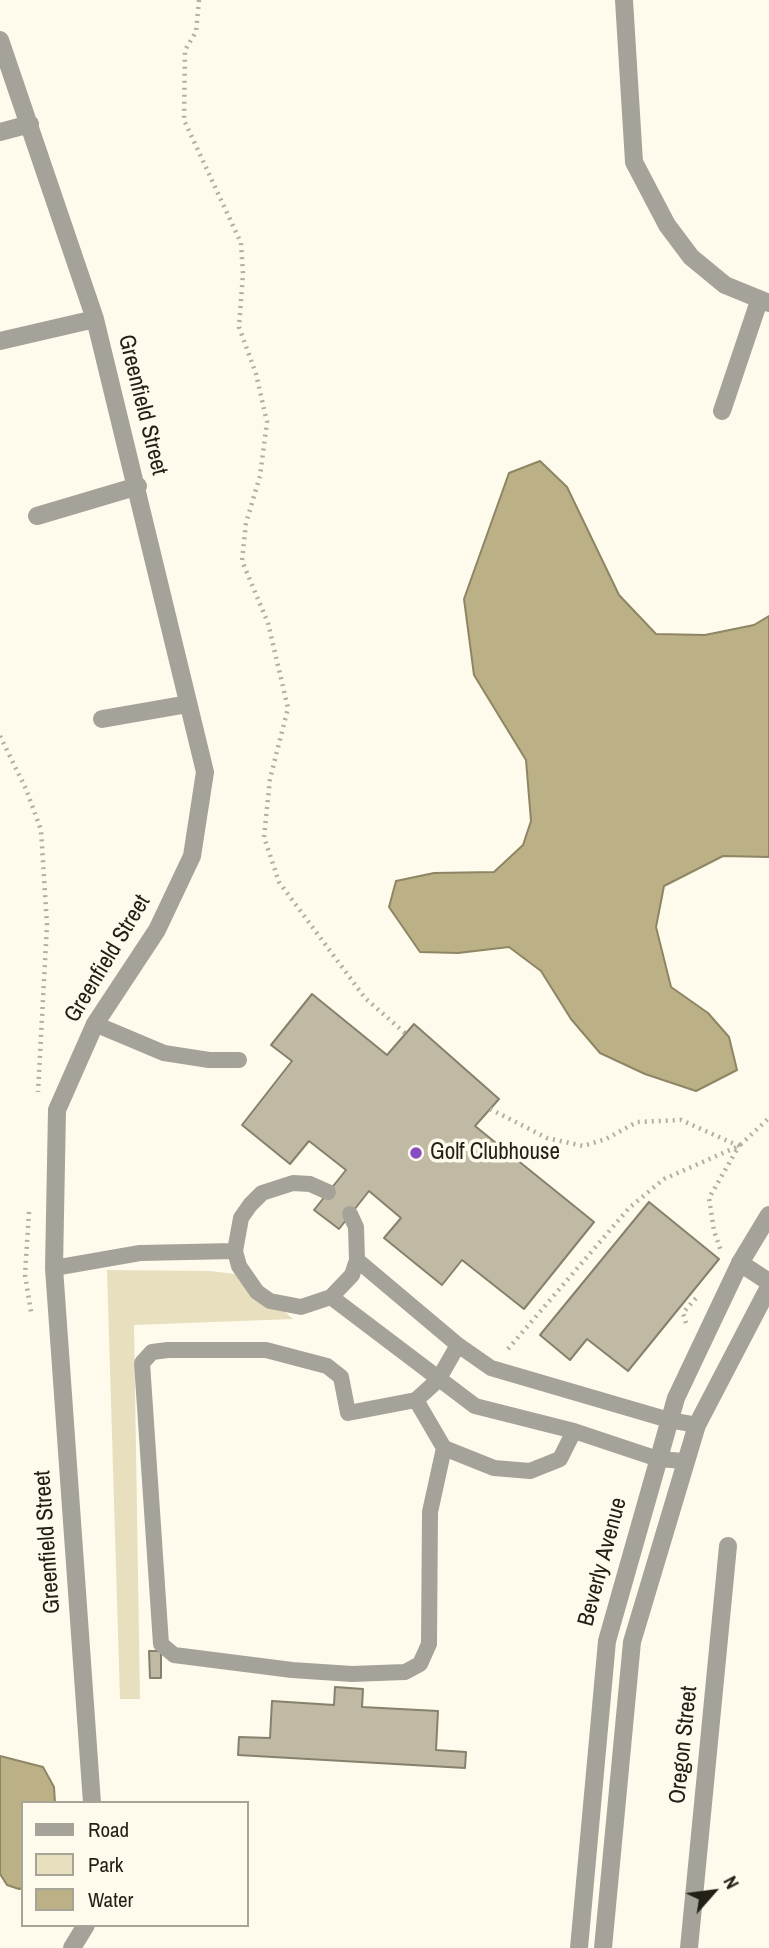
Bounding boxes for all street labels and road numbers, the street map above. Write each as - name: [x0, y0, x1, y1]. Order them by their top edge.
- street label: Greenfield Street: [111, 332, 173, 478]
- street label: Greenfield Street: [59, 890, 157, 1028]
- street label: Greenfield Street: [29, 1469, 67, 1615]
- street label: Beverly Avenue: [573, 1495, 633, 1629]
- street label: Oregon Street: [664, 1685, 704, 1805]

